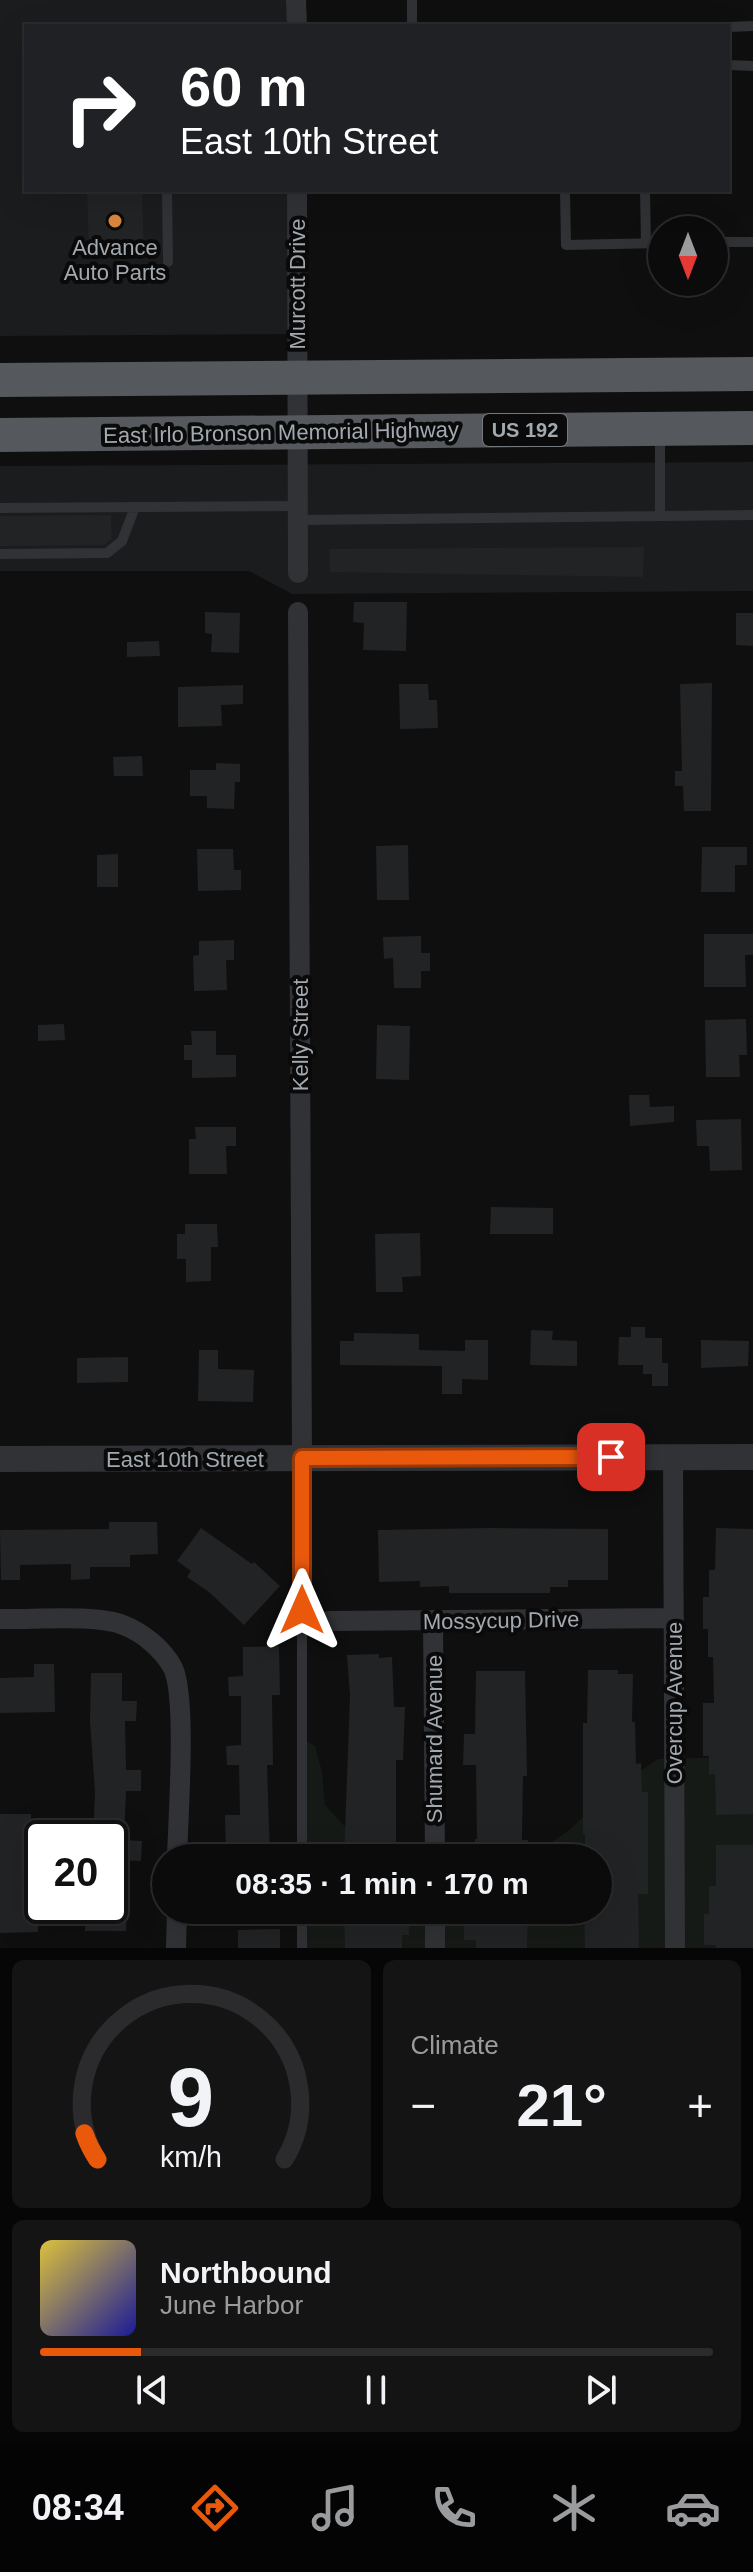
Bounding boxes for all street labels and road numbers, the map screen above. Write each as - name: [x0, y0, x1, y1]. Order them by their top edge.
- street label: Murcott Drive: [285, 219, 310, 349]
- road number: US 192: [483, 414, 567, 446]
- street label: East Irlo Bronson Memorial Highway: [103, 417, 459, 448]
- street label: Kelly Street: [288, 979, 313, 1091]
- street label: East 10th Street: [106, 1447, 264, 1472]
- street label: Mossycup Drive: [423, 1607, 579, 1634]
- street label: Overcup Avenue: [662, 1622, 687, 1784]
- street label: Shumard Avenue: [422, 1655, 447, 1823]

